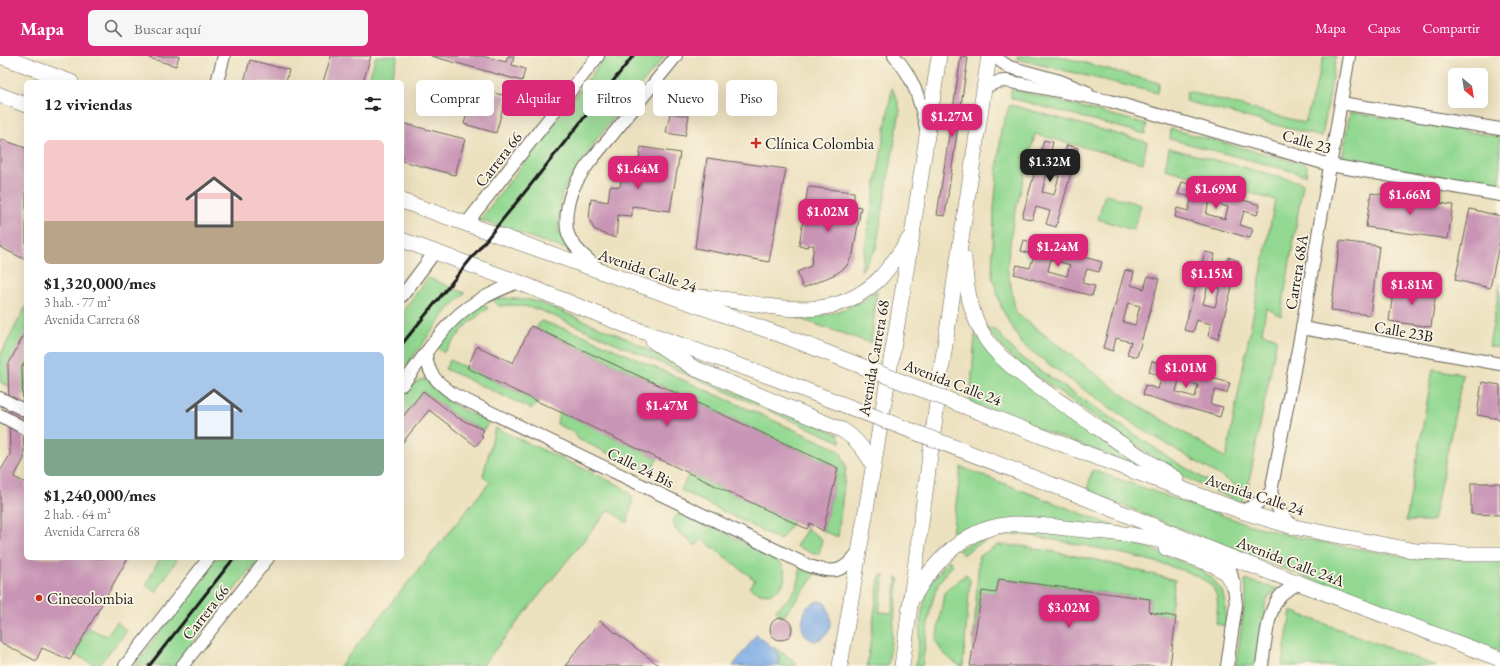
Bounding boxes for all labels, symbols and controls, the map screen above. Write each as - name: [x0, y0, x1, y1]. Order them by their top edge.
- search box: [88, 10, 368, 46]
- text: Mapa: [20, 16, 64, 41]
- icon: search: [102, 17, 124, 39]
- text: Buscar aquí: [134, 19, 201, 38]
- text: Mapa: [1315, 19, 1346, 37]
- text: Capas: [1368, 19, 1400, 37]
- text: Compartir: [1422, 19, 1480, 37]
- north arrow: [1448, 68, 1488, 108]
- map controls: [1448, 68, 1488, 108]
- chip: Comprar: [416, 80, 494, 116]
- chip: Alquilar: [502, 80, 575, 116]
- chip: Filtros: [583, 80, 645, 116]
- chip: Nuevo: [653, 80, 718, 116]
- chip: Piso: [726, 80, 777, 116]
- text: 12 viviendas: [44, 93, 132, 115]
- icon: filters: [362, 93, 384, 115]
- pin: $1.27M: [919, 104, 985, 138]
- text: $1.27M: [931, 108, 973, 125]
- street label: Calle 23: [1280, 124, 1334, 159]
- street label: Carrera 66: [470, 127, 527, 191]
- place label: Clínica Colombia: [765, 133, 875, 154]
- marker: Clínica Colombia: [750, 137, 762, 149]
- pin: $1.32M: [1017, 149, 1083, 183]
- text: $1.32M: [1029, 153, 1071, 170]
- pin: $1.64M: [605, 156, 671, 190]
- text: $1.64M: [617, 160, 659, 177]
- icon: home: [178, 166, 250, 238]
- pin: $1.69M: [1183, 176, 1249, 210]
- text: $1.69M: [1195, 180, 1237, 197]
- pin: $1.66M: [1377, 182, 1443, 216]
- text: $1.66M: [1389, 186, 1431, 203]
- pin: $1.02M: [795, 199, 861, 233]
- text: $1.02M: [807, 203, 849, 220]
- street label: Carrera 68A: [1280, 232, 1313, 311]
- pin: $1.24M: [1025, 234, 1091, 268]
- text: $1.24M: [1037, 238, 1079, 255]
- street label: Avenida Calle 24: [595, 243, 700, 297]
- pin: $1.15M: [1179, 261, 1245, 295]
- text: $1.15M: [1191, 265, 1233, 282]
- text: $1,320,000/mes: [44, 272, 156, 294]
- pin: $1.81M: [1379, 272, 1445, 306]
- text: $1.81M: [1391, 276, 1433, 293]
- text: 3 hab. · 77 m²: [44, 294, 111, 311]
- street label: Avenida Carrera 68: [853, 298, 894, 419]
- text: Avenida Carrera 68: [44, 311, 140, 328]
- street label: Calle 23B: [1373, 316, 1435, 347]
- street label: Avenida Calle 24: [900, 354, 1005, 411]
- pin: $1.01M: [1153, 355, 1219, 389]
- text: $1.01M: [1165, 359, 1207, 376]
- icon: home: [178, 378, 250, 450]
- pin: $1.47M: [634, 393, 700, 427]
- text: $1.47M: [646, 397, 688, 414]
- street label: Calle 24 Bis: [604, 442, 678, 493]
- street label: Avenida Calle 24: [1202, 468, 1307, 520]
- text: $1,240,000/mes: [44, 484, 156, 506]
- text: 2 hab. · 64 m²: [44, 506, 111, 523]
- text: Avenida Carrera 68: [44, 523, 140, 540]
- street label: Avenida Calle 24A: [1233, 531, 1349, 592]
- street label: Carrera 66: [177, 580, 234, 644]
- place label: Cinecolombia: [47, 588, 134, 609]
- marker: Cinecolombia: [34, 593, 44, 603]
- pin: $3.02M: [1036, 595, 1102, 629]
- text: $3.02M: [1048, 599, 1090, 616]

